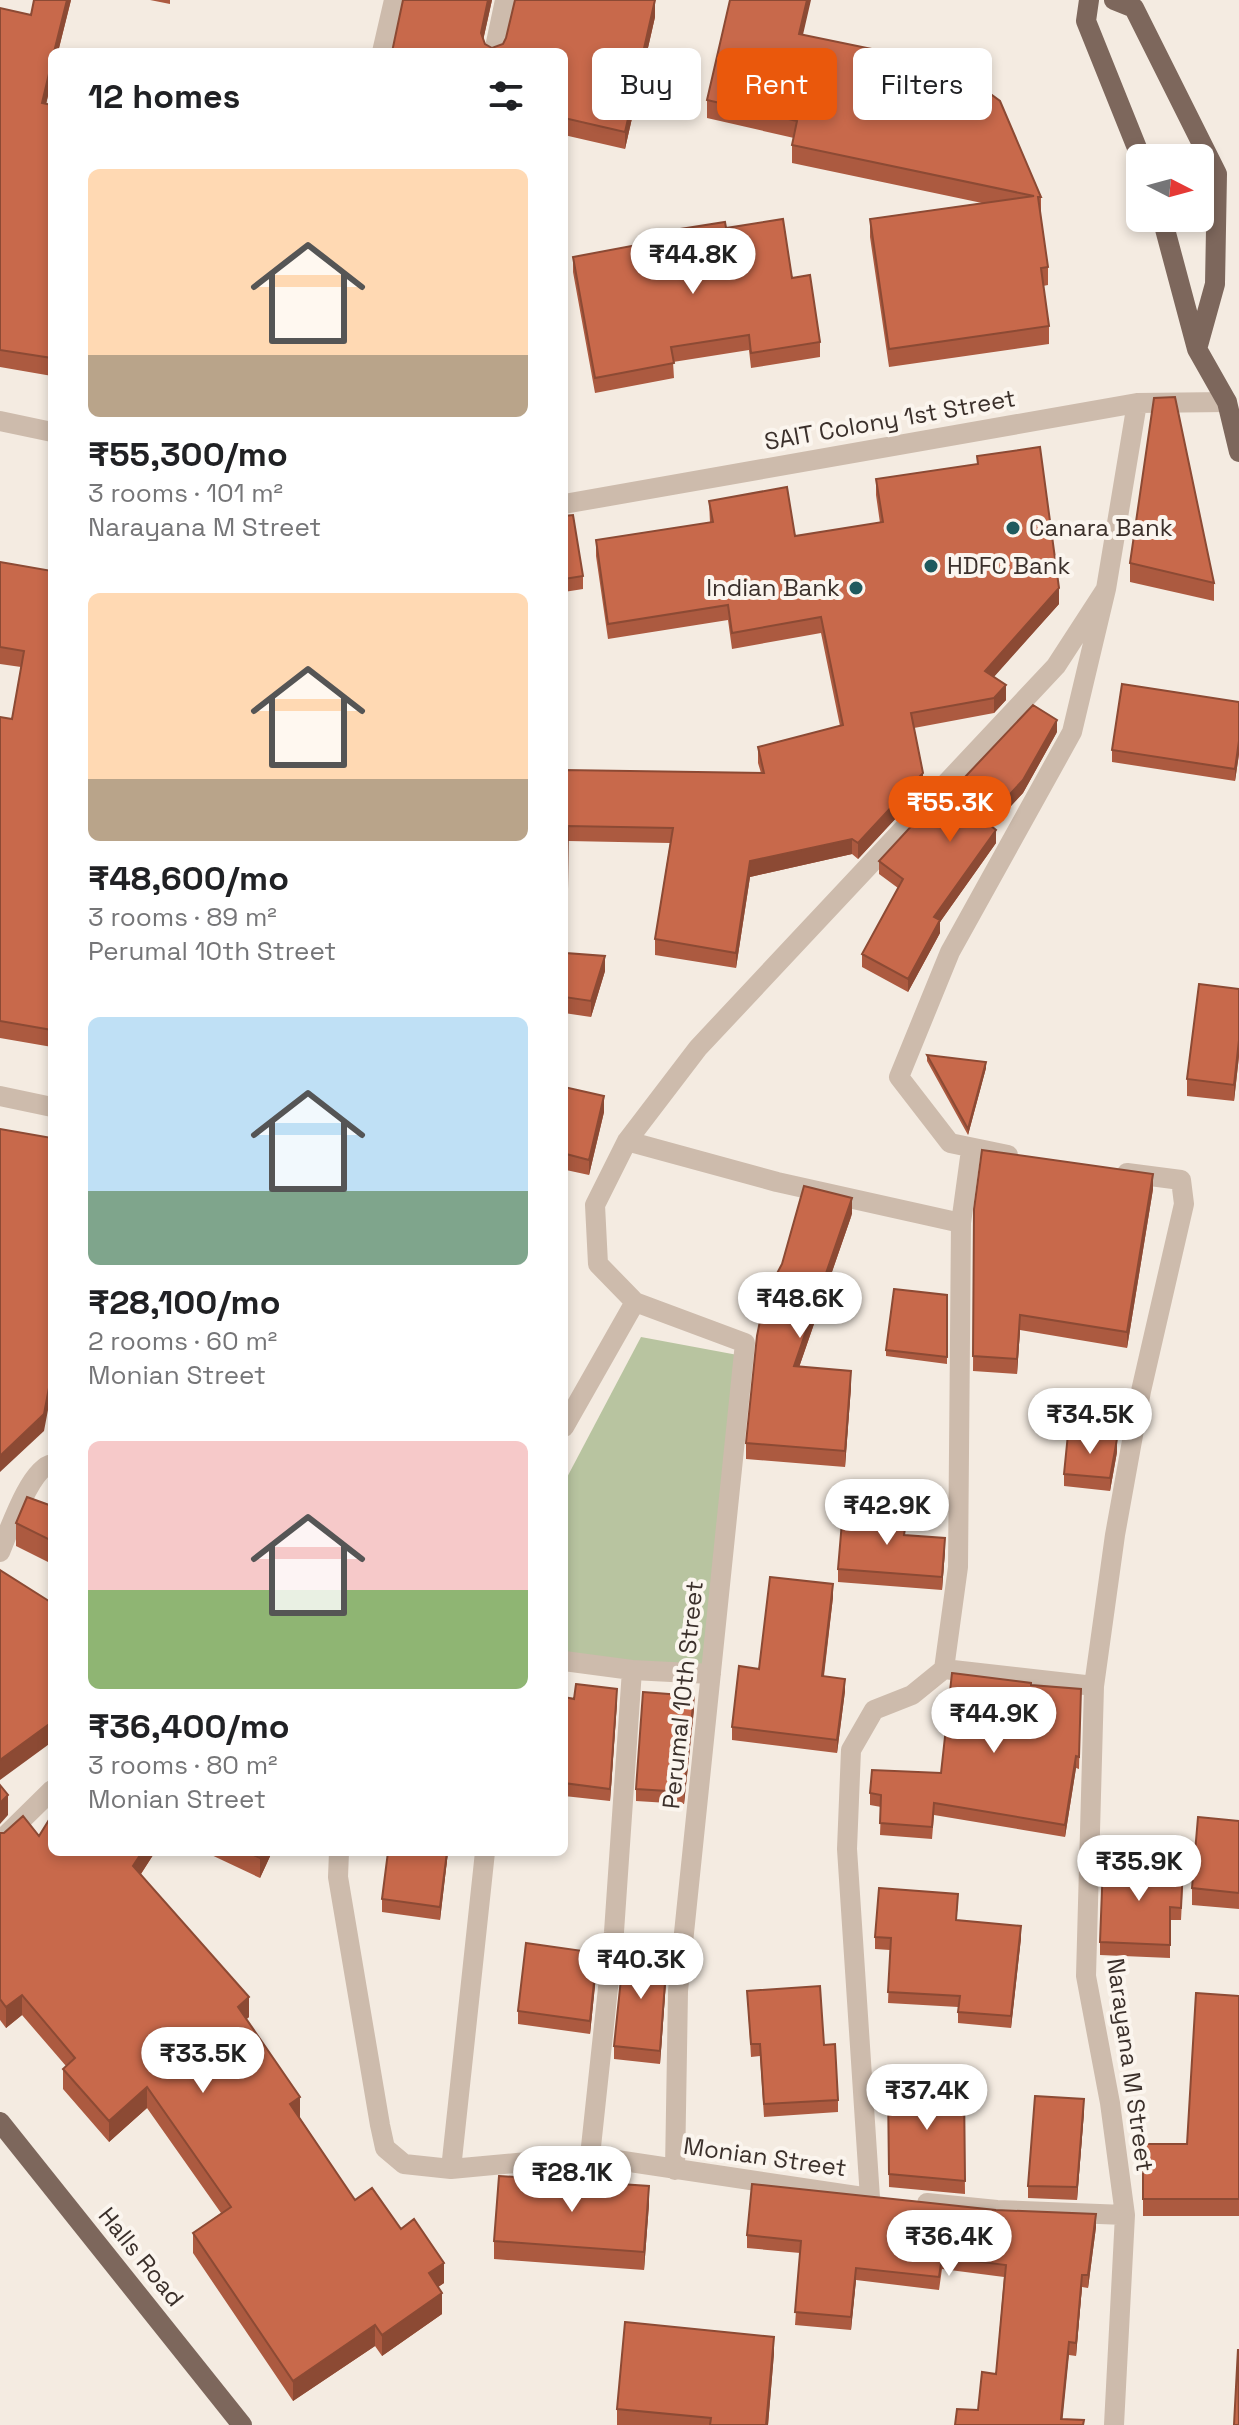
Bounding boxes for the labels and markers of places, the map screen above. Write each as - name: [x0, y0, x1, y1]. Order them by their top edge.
- pin: ₹44.8K: [628, 228, 758, 296]
- place label: Canara Bank: [1029, 512, 1173, 543]
- marker: Canara Bank: [1004, 519, 1022, 537]
- place label: HDFC Bank: [947, 550, 1070, 581]
- marker: HDFC Bank: [922, 557, 940, 575]
- place label: Indian Bank: [706, 572, 840, 603]
- marker: Indian Bank: [847, 579, 865, 597]
- pin: ₹55.3K: [885, 776, 1015, 844]
- pin: ₹48.6K: [735, 1272, 865, 1340]
- pin: ₹34.5K: [1025, 1388, 1155, 1456]
- pin: ₹42.9K: [822, 1479, 952, 1547]
- pin: ₹44.9K: [929, 1687, 1059, 1755]
- pin: ₹35.9K: [1074, 1835, 1204, 1903]
- pin: ₹40.3K: [576, 1933, 706, 2001]
- pin: ₹33.5K: [138, 2027, 268, 2095]
- pin: ₹37.4K: [862, 2064, 992, 2132]
- pin: ₹28.1K: [507, 2146, 637, 2214]
- pin: ₹36.4K: [884, 2210, 1014, 2278]

